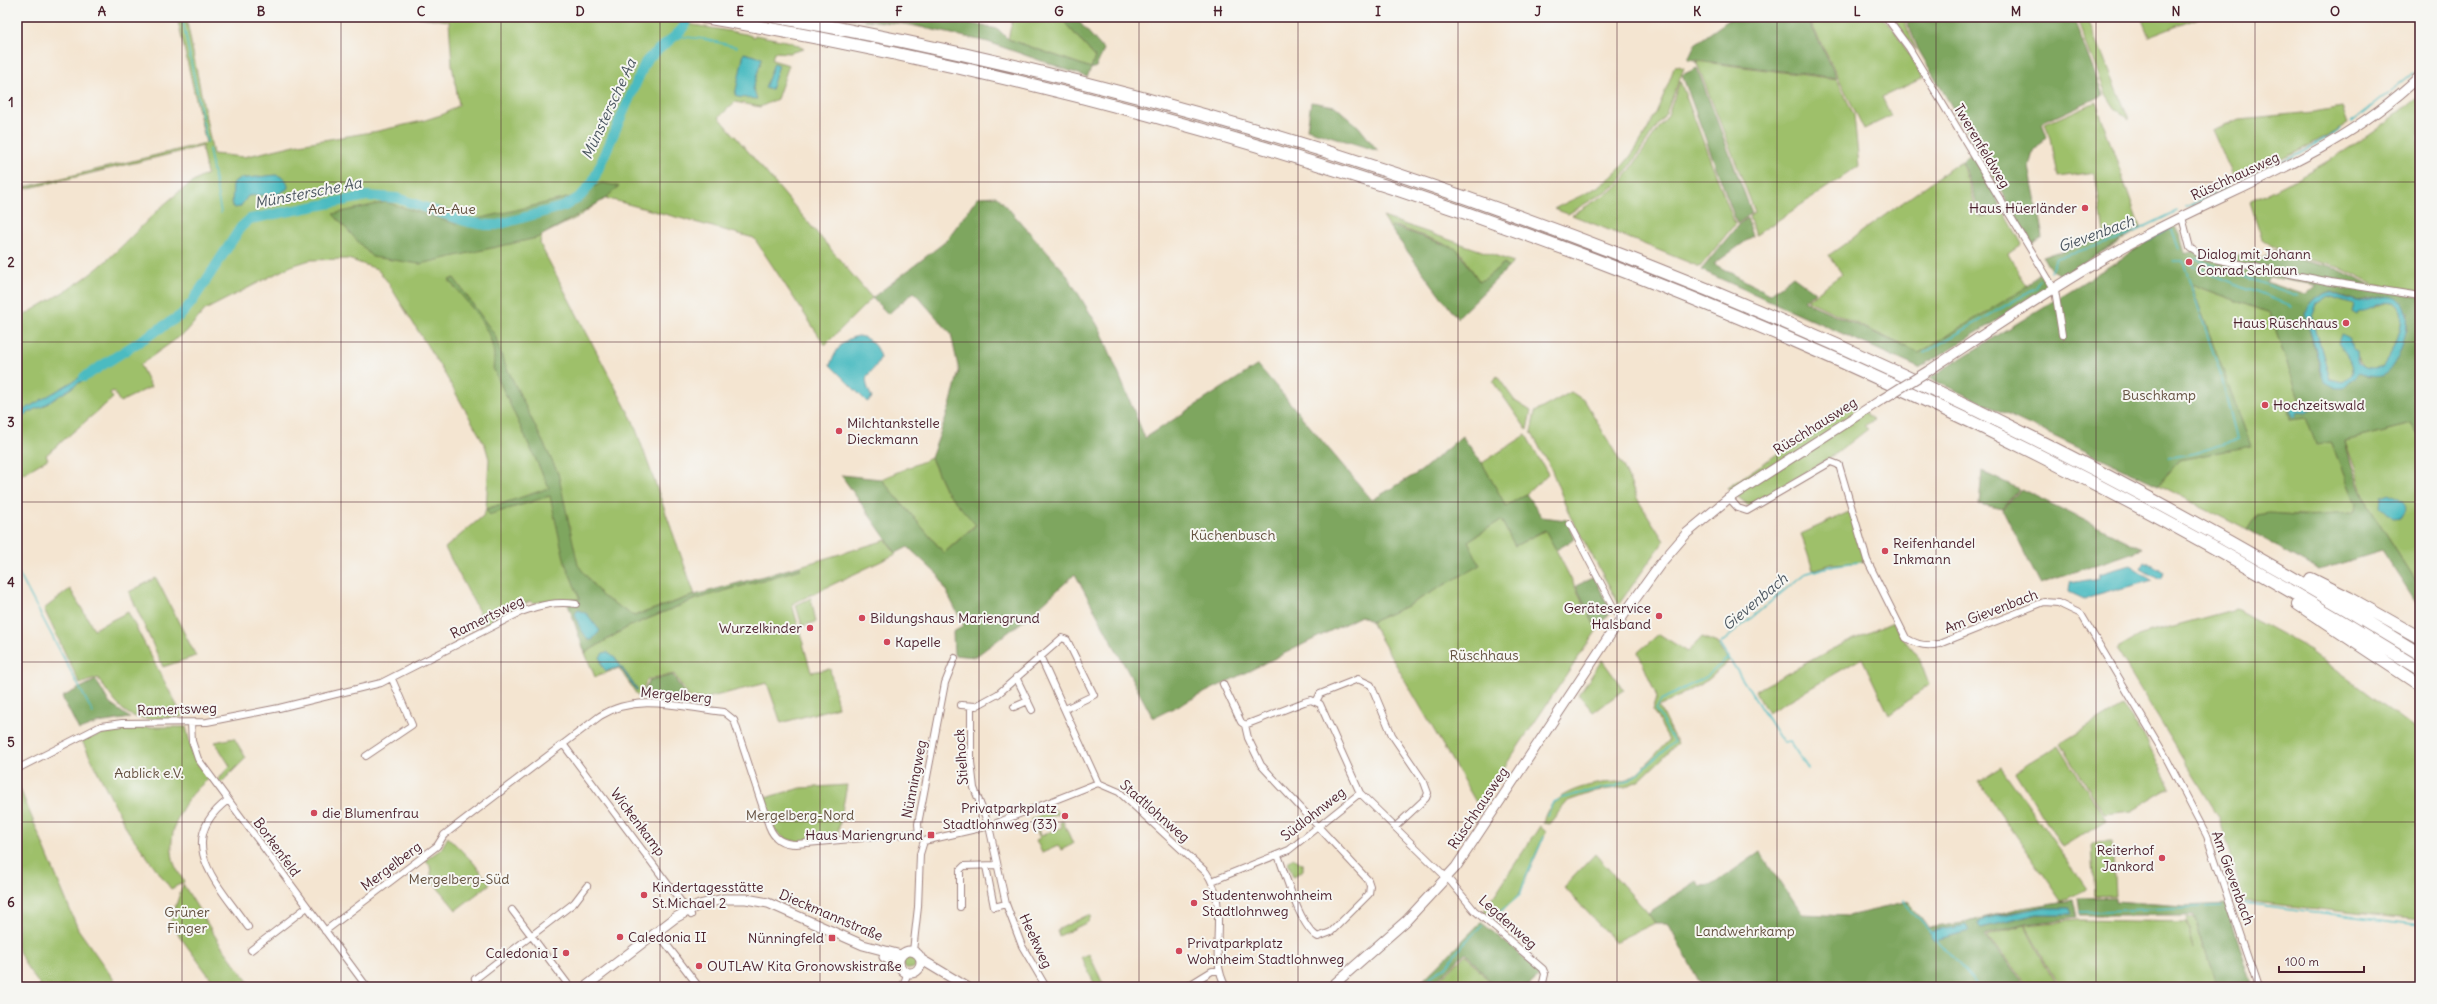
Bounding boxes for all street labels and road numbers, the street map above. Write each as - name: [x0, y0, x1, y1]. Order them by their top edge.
- street label: Twerenfeldweg: [1950, 100, 2014, 192]
- street label: Rüschhausweg: [2188, 148, 2282, 204]
- street label: Rüschhausweg: [1770, 393, 1860, 459]
- street label: Am Gievenbach: [1942, 585, 2040, 637]
- street label: Ramertsweg: [447, 591, 527, 643]
- street label: Mergelberg: [640, 683, 712, 707]
- street label: Ramertsweg: [137, 699, 217, 719]
- street label: Stielhock: [950, 728, 972, 786]
- street label: Nünningweg: [898, 738, 930, 820]
- street label: Rüschhausweg: [1444, 763, 1512, 853]
- street label: Stadtlohnweg: [1116, 776, 1194, 846]
- street label: Südlohnweg: [1277, 783, 1349, 845]
- street label: Wickenkamp: [606, 784, 670, 860]
- street label: Borkenfeld: [250, 814, 304, 880]
- street label: Am Gievenbach: [2208, 829, 2258, 927]
- street label: Mergelberg: [357, 837, 425, 895]
- street label: Dieckmannstraße: [776, 885, 886, 945]
- street label: Legdenweg: [1475, 891, 1541, 953]
- street label: Heekweg: [1015, 911, 1057, 971]

